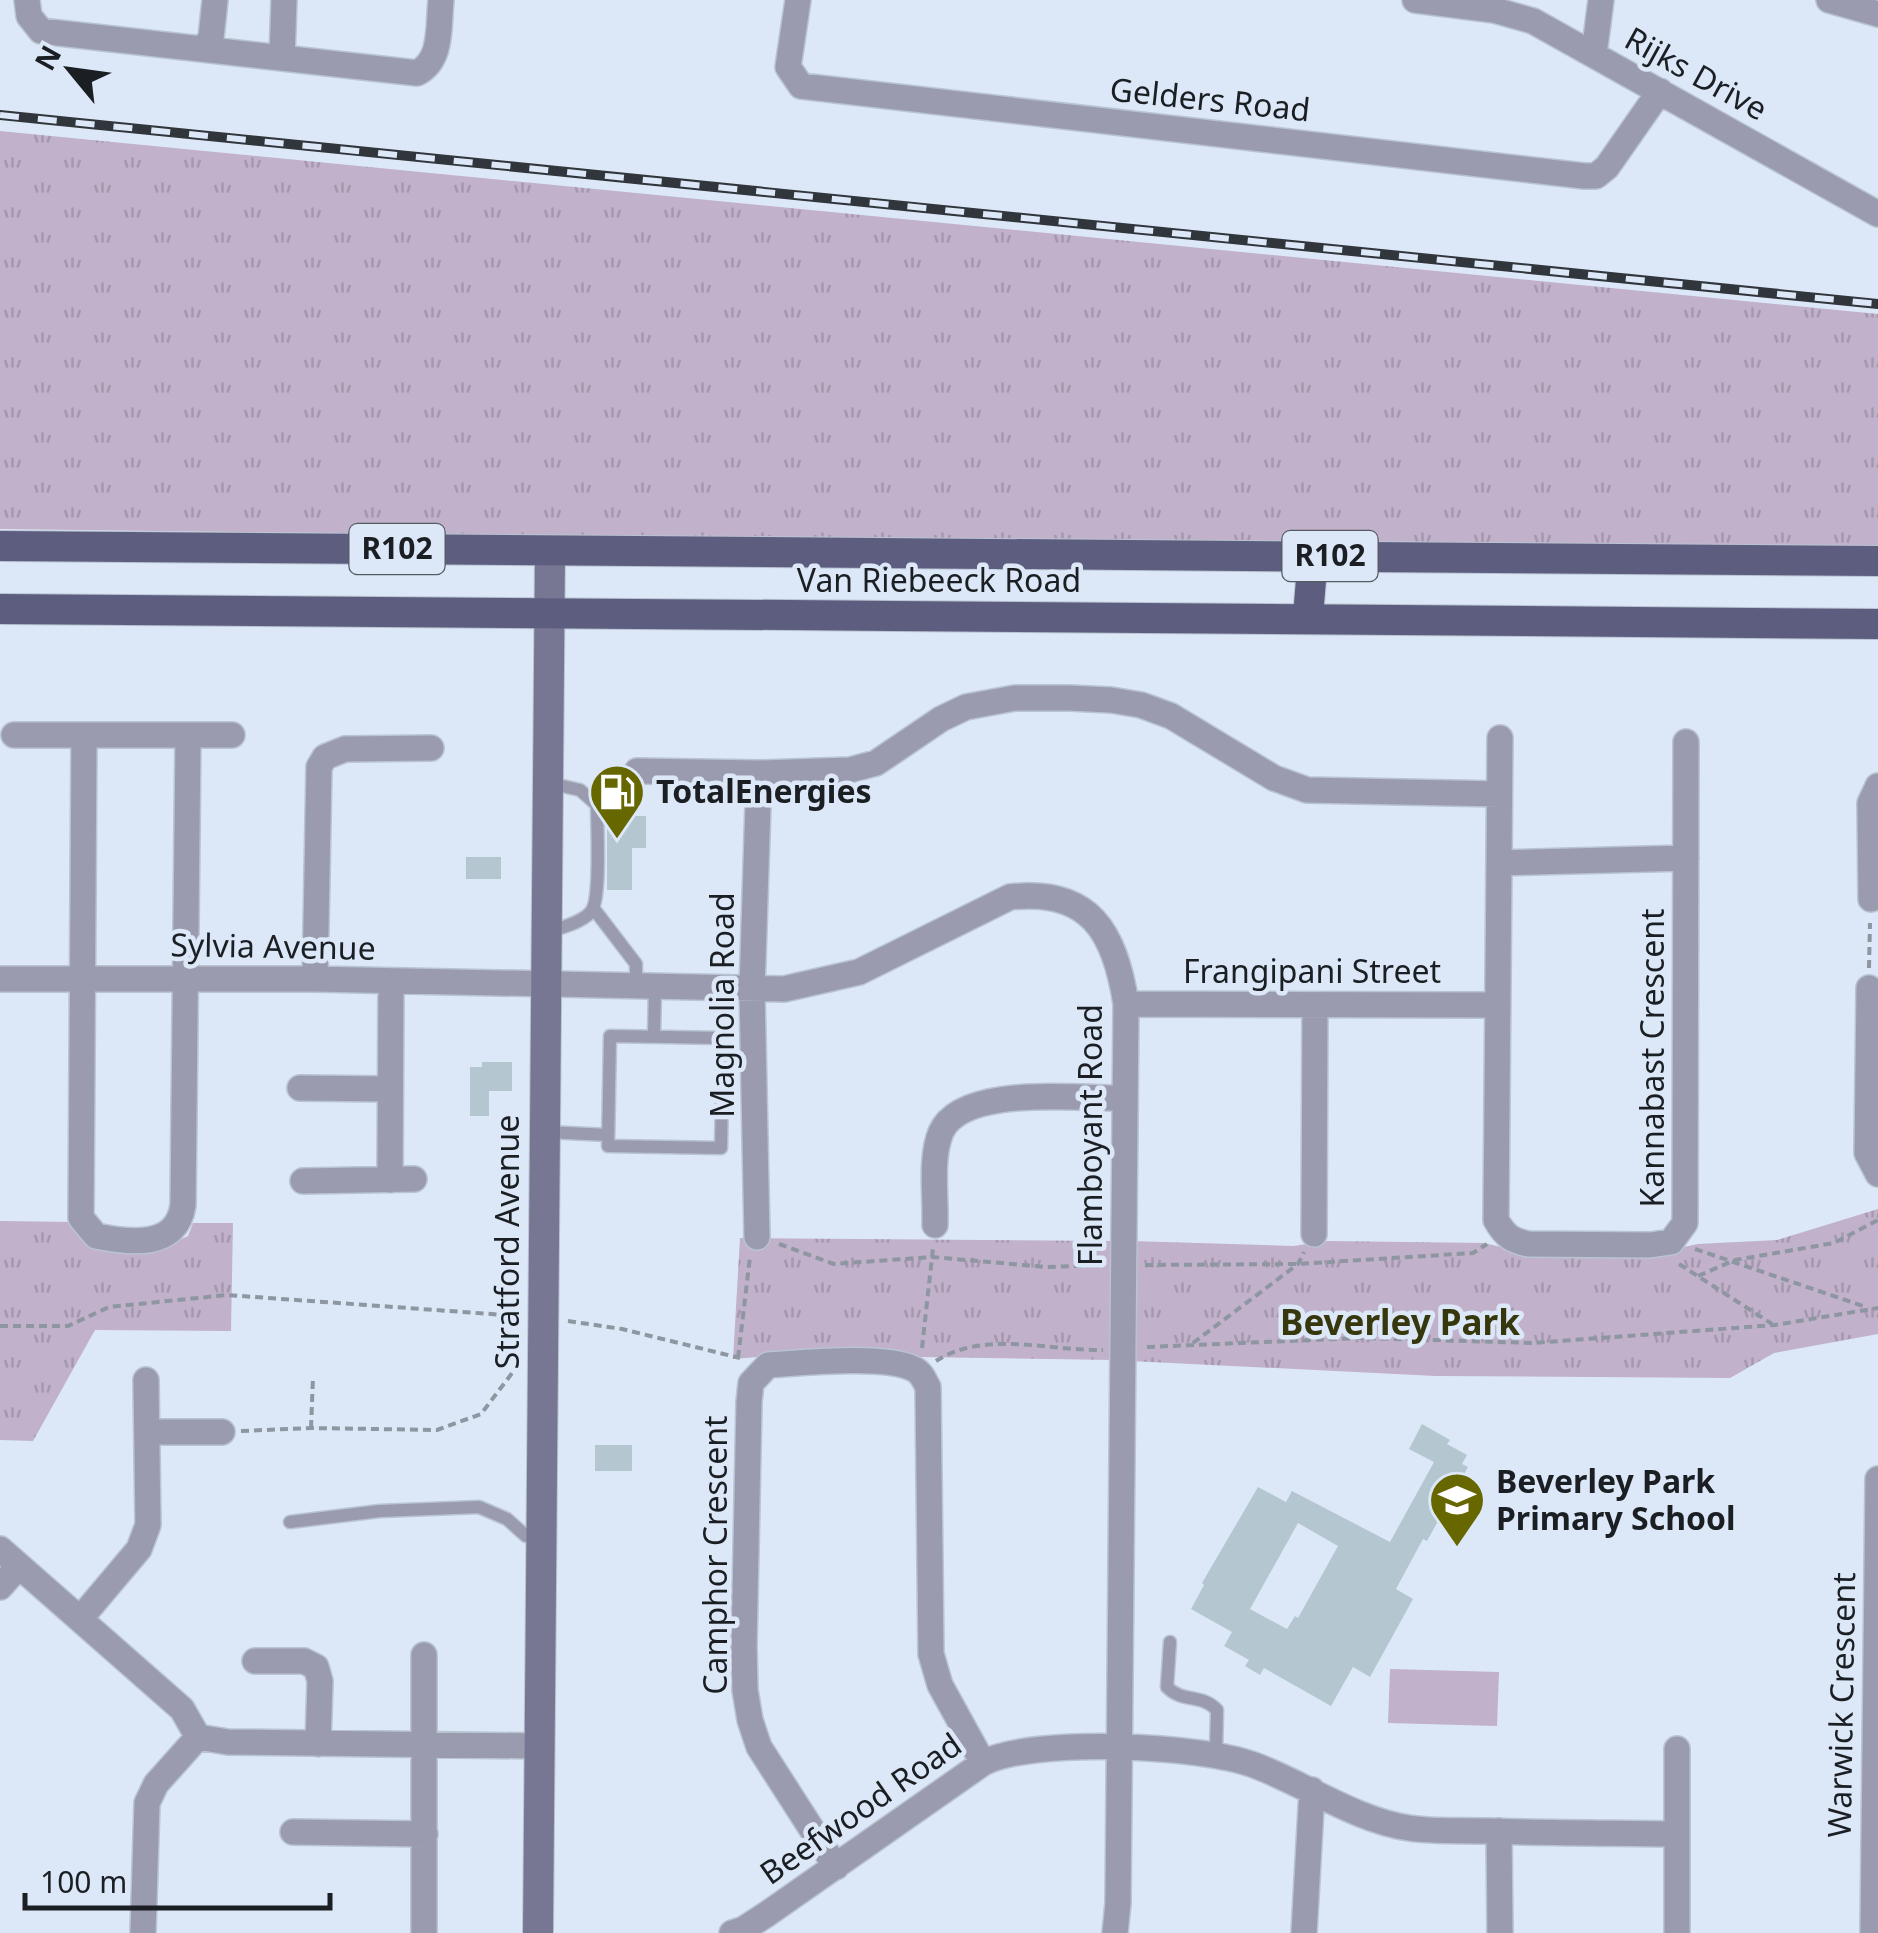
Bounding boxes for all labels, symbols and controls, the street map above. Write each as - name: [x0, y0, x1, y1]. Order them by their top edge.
- street label: Rijks Drive: [1618, 16, 1776, 129]
- north arrow: [20, 20, 120, 120]
- text: N: [25, 38, 69, 77]
- street label: Gelders Road: [1108, 67, 1312, 130]
- road number: R102: [350, 524, 444, 574]
- road number: R102: [1282, 531, 1378, 581]
- street label: Van Riebeeck Road: [797, 558, 1081, 601]
- fuel station icon: TotalEnergies: [587, 762, 647, 841]
- place label: TotalEnergies: [656, 769, 872, 812]
- street label: Magnolia Road: [700, 892, 743, 1118]
- street label: Kannabast Crescent: [1630, 908, 1673, 1208]
- street label: Sylvia Avenue: [170, 922, 376, 969]
- street label: Frangipani Street: [1183, 949, 1441, 992]
- street label: Flamboyant Road: [1068, 1004, 1111, 1266]
- street label: Stratford Avenue: [485, 1115, 528, 1369]
- district label: Beverley Park: [1280, 1298, 1520, 1345]
- street label: Camphor Crescent: [693, 1415, 736, 1695]
- place label: Beverley Park Primary School: [1496, 1459, 1736, 1539]
- school or university icon: Beverley Park Primary School: [1427, 1470, 1487, 1549]
- street label: Warwick Crescent: [1817, 1572, 1864, 1838]
- street label: Beefwood Road: [751, 1722, 969, 1893]
- scale bar: [25, 1848, 330, 1910]
- text: 100 m: [40, 1861, 127, 1902]

